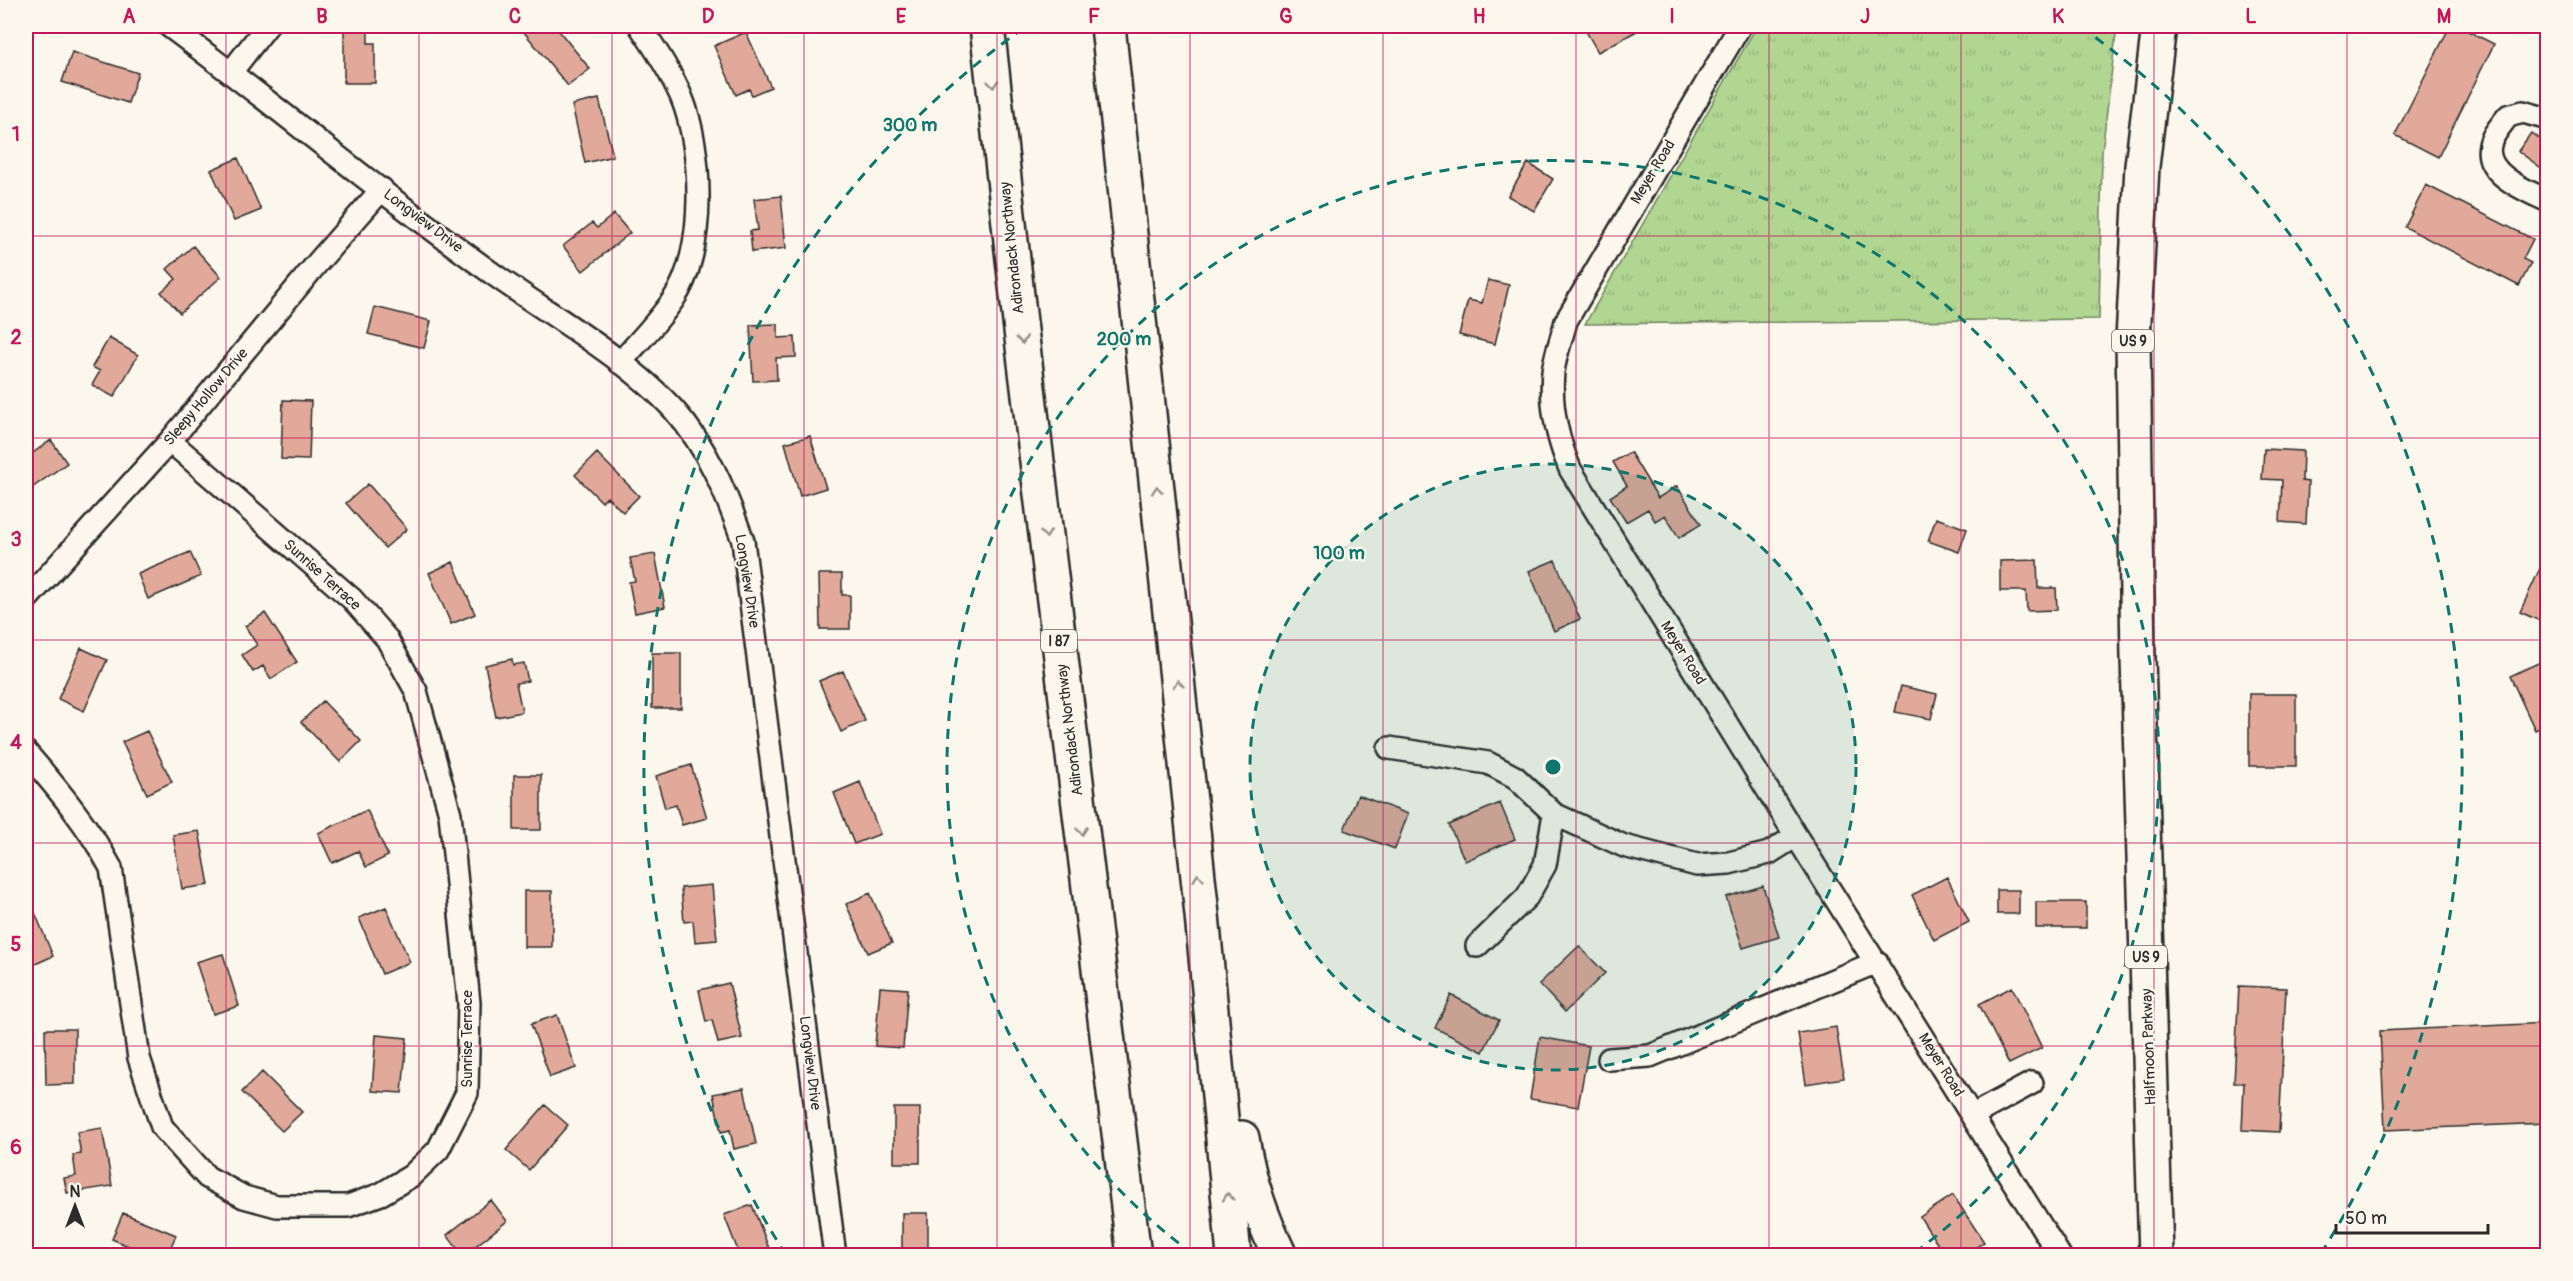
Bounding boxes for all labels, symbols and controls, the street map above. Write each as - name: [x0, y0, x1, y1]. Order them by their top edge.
- text: A: [123, 4, 136, 29]
- text: B: [316, 4, 328, 29]
- text: C: [509, 4, 521, 29]
- text: D: [702, 4, 715, 29]
- text: E: [896, 4, 907, 29]
- text: F: [1088, 4, 1100, 29]
- text: G: [1279, 4, 1293, 29]
- text: H: [1473, 4, 1486, 29]
- text: I: [1669, 4, 1675, 29]
- text: J: [1860, 4, 1870, 29]
- text: K: [2052, 4, 2064, 29]
- text: L: [2245, 4, 2257, 29]
- text: M: [2437, 4, 2451, 29]
- one-way arrow: [986, 79, 999, 88]
- text: 300 m: [883, 114, 937, 137]
- text: 1: [12, 122, 20, 147]
- street label: Meyer Road: [1626, 136, 1680, 208]
- street label: Adirondack Northway: [996, 180, 1028, 315]
- street label: Longview Drive: [379, 185, 467, 257]
- text: 2: [10, 325, 22, 350]
- text: 200 m: [1097, 328, 1151, 351]
- road number: US 9: [2112, 330, 2154, 352]
- one-way arrow: [1015, 335, 1028, 345]
- street label: Sleepy Hollow Drive: [160, 344, 253, 450]
- one-way arrow: [1151, 485, 1164, 494]
- text: 3: [10, 527, 22, 552]
- one-way arrow: [1039, 529, 1051, 538]
- street label: Longview Drive: [730, 533, 764, 630]
- street label: Sunrise Terrace: [279, 535, 365, 615]
- text: 100 m: [1313, 542, 1365, 565]
- street label: Meyer Road: [1656, 618, 1710, 688]
- road number: I 87: [1041, 630, 1077, 652]
- street label: Adirondack Northway: [1052, 662, 1088, 797]
- one-way arrow: [1172, 679, 1185, 688]
- text: 4: [10, 730, 22, 755]
- centre of rings: [1543, 757, 1563, 777]
- one-way arrow: [1075, 827, 1088, 836]
- one-way arrow: [1192, 873, 1205, 882]
- text: 5: [11, 932, 22, 957]
- road number: US 9: [2125, 946, 2167, 968]
- street label: Halfmoon Parkway: [2137, 988, 2161, 1106]
- street label: Sunrise Terrace: [458, 990, 477, 1088]
- street label: Longview Drive: [795, 1015, 825, 1112]
- street label: Meyer Road: [1914, 1030, 1968, 1100]
- text: 6: [10, 1135, 22, 1160]
- north arrow: [45, 1176, 105, 1236]
- text: N: [70, 1182, 81, 1202]
- one-way arrow: [1222, 1193, 1235, 1202]
- scale bar: [2336, 1197, 2488, 1235]
- text: 50 m: [2345, 1207, 2387, 1230]

